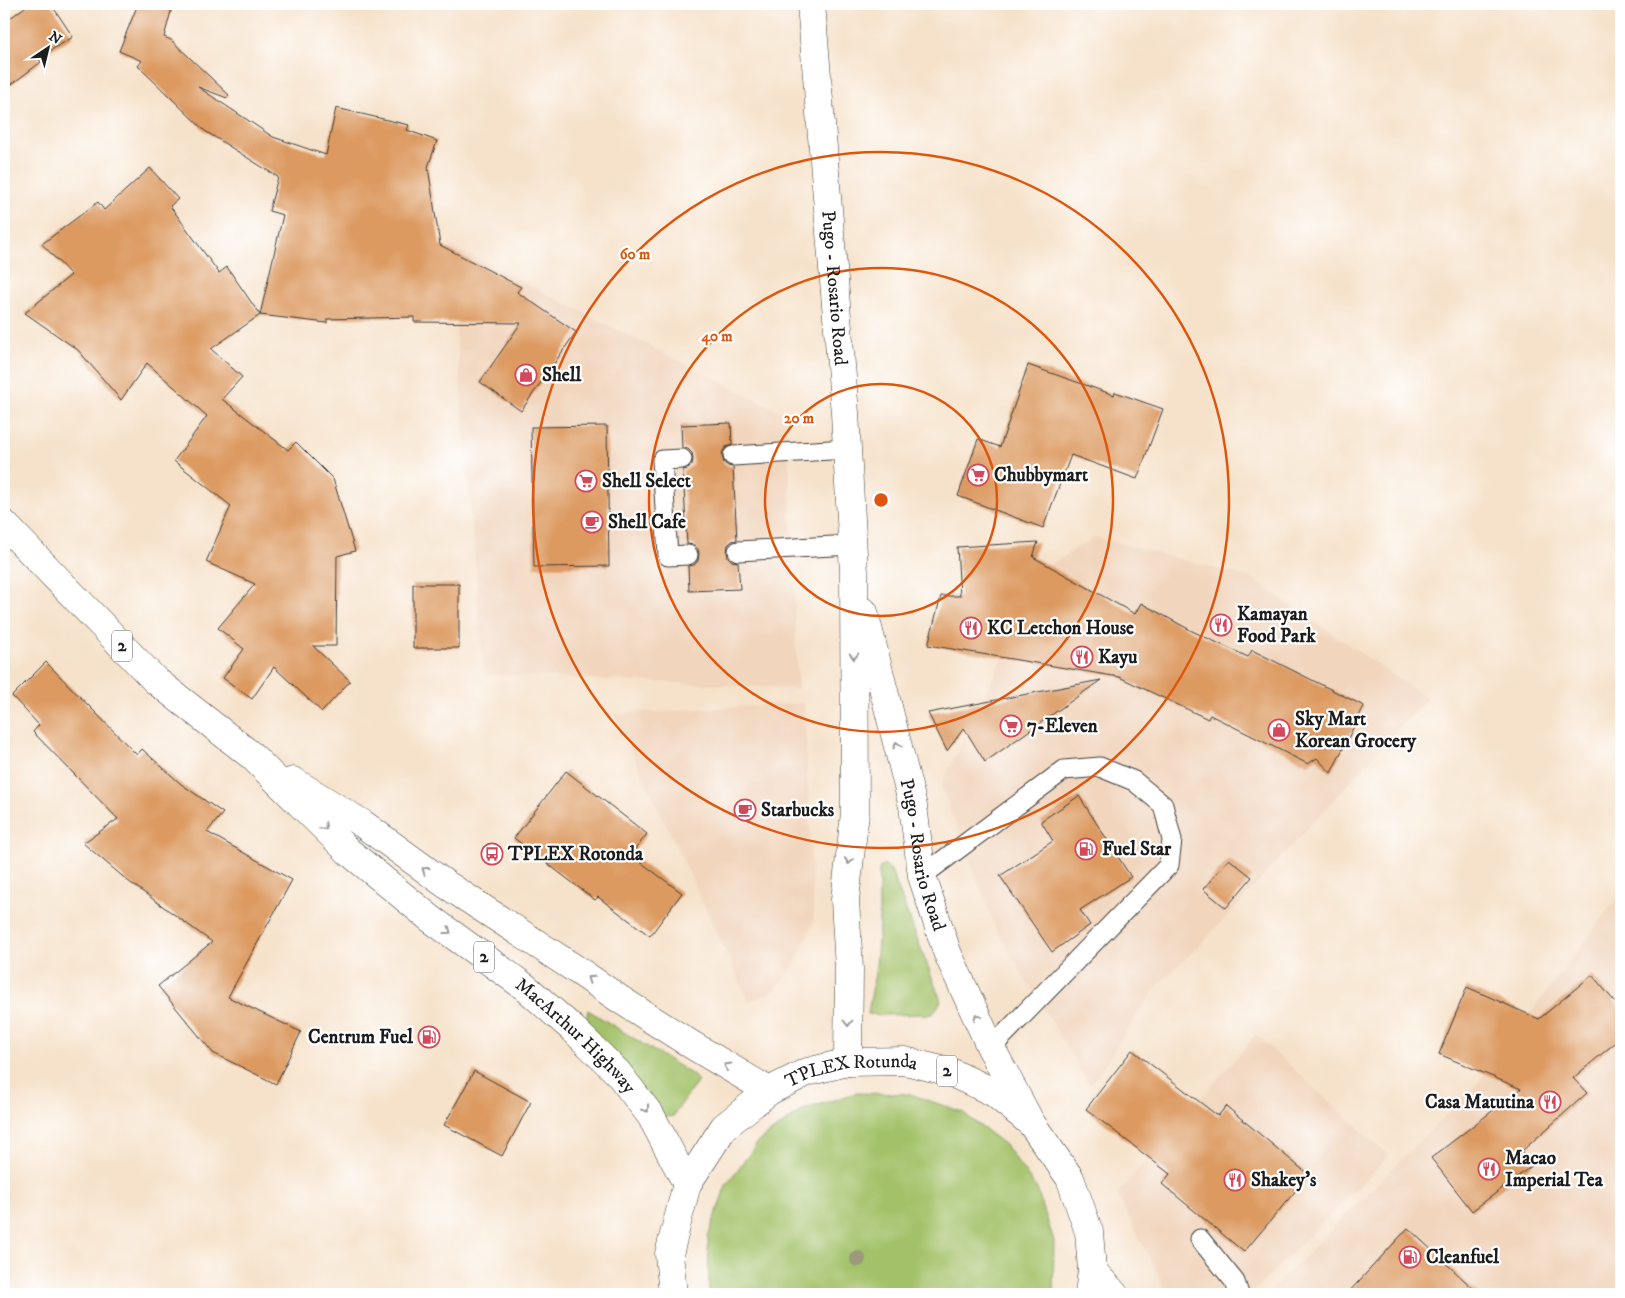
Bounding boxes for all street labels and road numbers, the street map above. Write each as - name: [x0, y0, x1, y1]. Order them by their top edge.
- street label: Pugo - Rosario Road: [817, 210, 853, 367]
- road number: 2: [112, 630, 132, 661]
- street label: Pugo - Rosario Road: [895, 776, 951, 934]
- road number: 2: [474, 942, 494, 972]
- street label: MacArthur Highway: [511, 973, 642, 1099]
- street label: TPLEX Rotunda: [781, 1049, 920, 1093]
- road number: 2: [937, 1056, 957, 1086]

